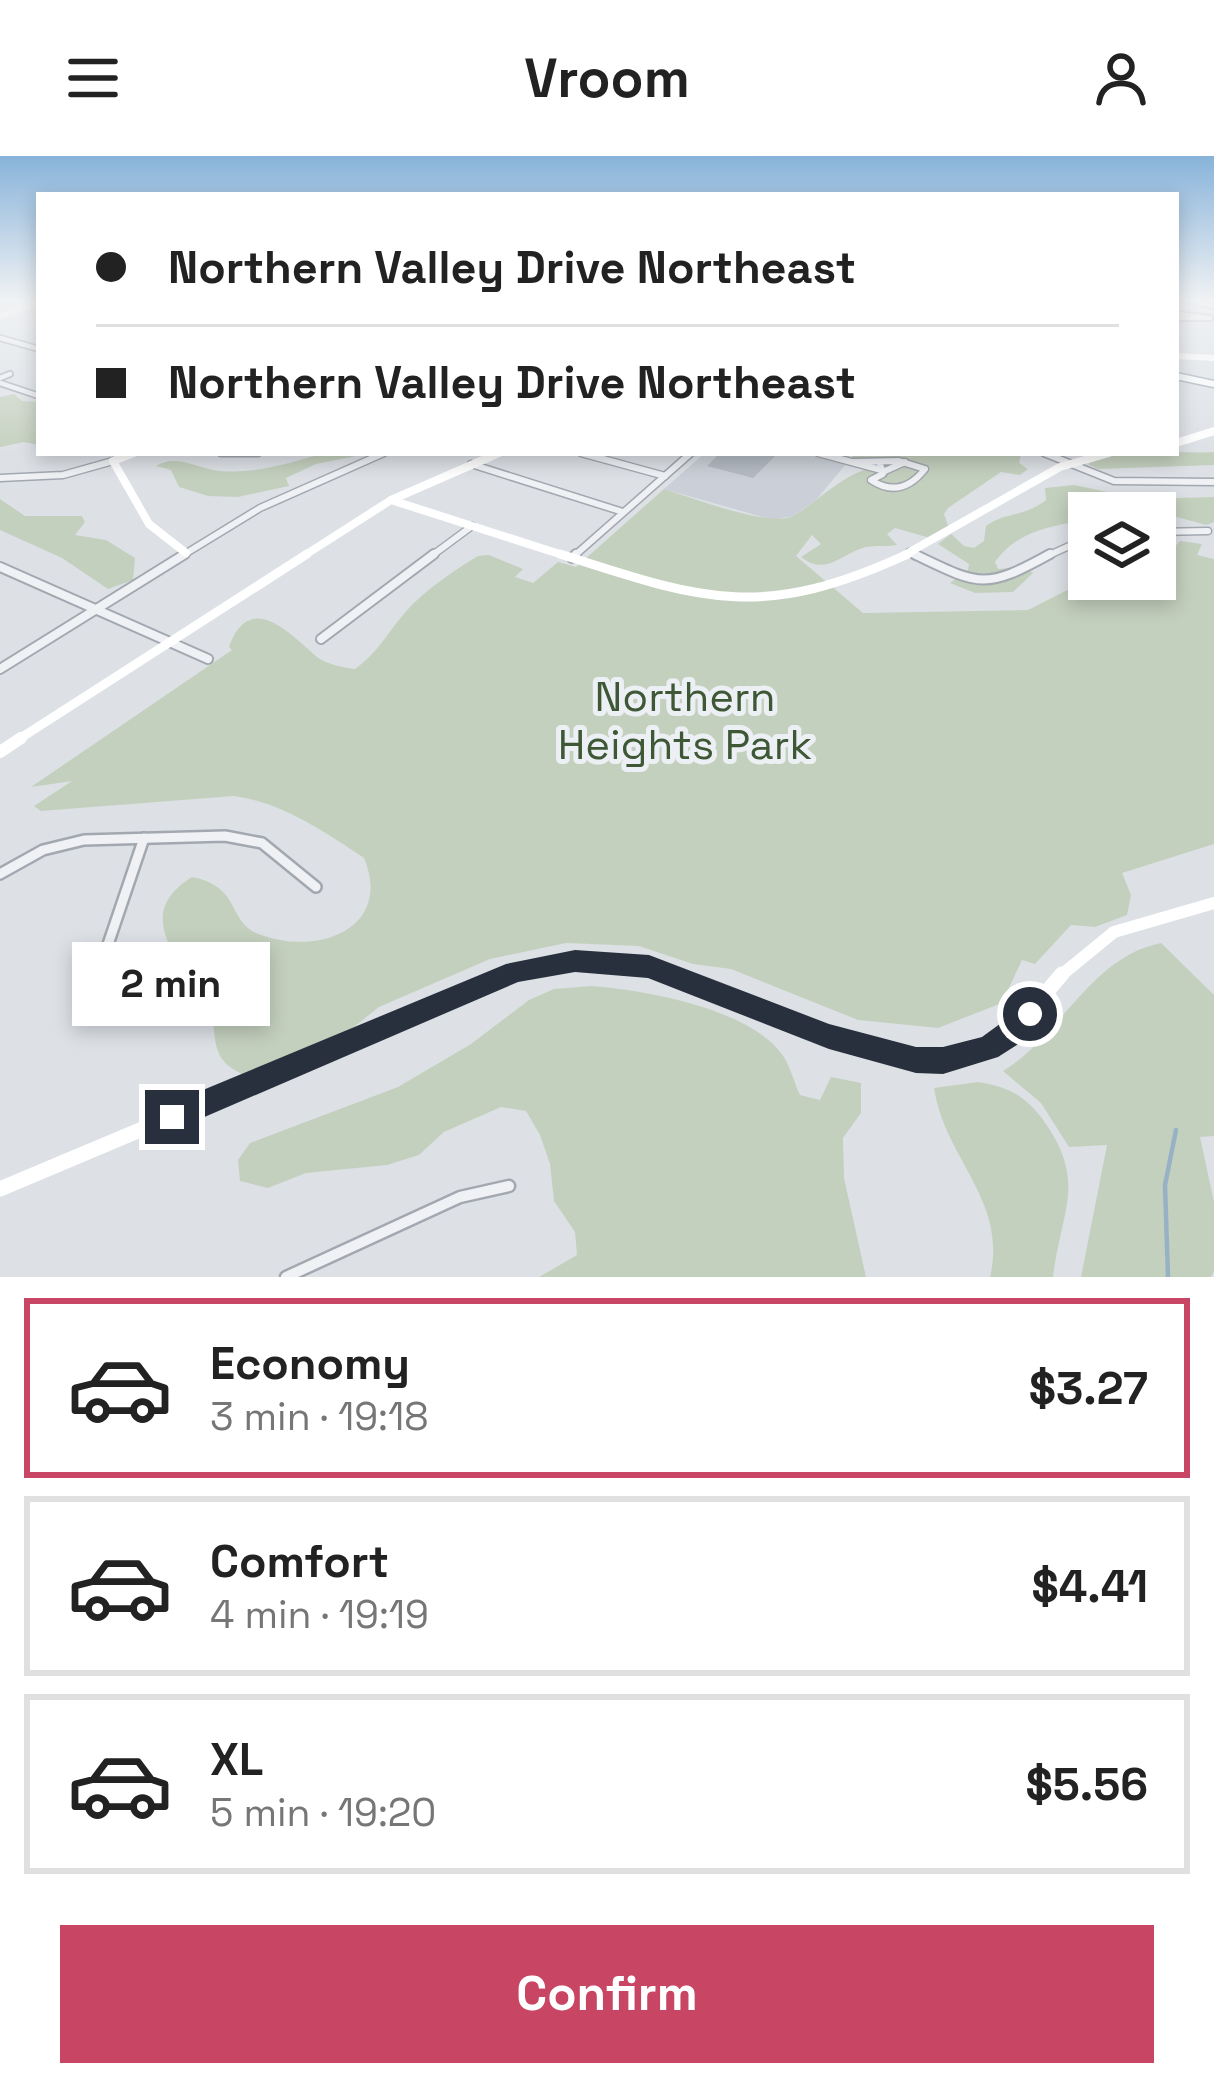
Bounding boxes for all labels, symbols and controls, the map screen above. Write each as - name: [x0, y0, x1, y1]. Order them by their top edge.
- text: Vroom: [524, 44, 690, 113]
- icon: menu: [60, 45, 126, 111]
- icon: person: [1088, 45, 1154, 111]
- text: Northern Valley Drive Northeast: [168, 239, 856, 296]
- text: Northern Valley Drive Northeast: [168, 354, 856, 411]
- map controls: [1068, 492, 1176, 600]
- button: layers: [1068, 492, 1176, 600]
- park label: Northern Heights Park: [558, 670, 812, 771]
- callout: 2 min: [73, 943, 271, 1027]
- text: 2 min: [121, 959, 221, 1008]
- route start: [1003, 987, 1057, 1041]
- route end: [145, 1090, 199, 1144]
- icon: car: [66, 1334, 174, 1442]
- text: Economy: [210, 1335, 410, 1392]
- text: $3.27: [1029, 1360, 1148, 1417]
- text: 3 min · 19:18: [210, 1392, 429, 1441]
- icon: car: [66, 1532, 174, 1640]
- text: Comfort: [210, 1533, 389, 1590]
- text: $4.41: [1031, 1558, 1148, 1615]
- text: 4 min · 19:19: [210, 1590, 429, 1639]
- icon: car: [66, 1730, 174, 1838]
- text: XL: [210, 1731, 263, 1788]
- text: $5.56: [1026, 1756, 1148, 1813]
- text: 5 min · 19:20: [210, 1788, 436, 1837]
- button: Confirm: [60, 1925, 1154, 2063]

